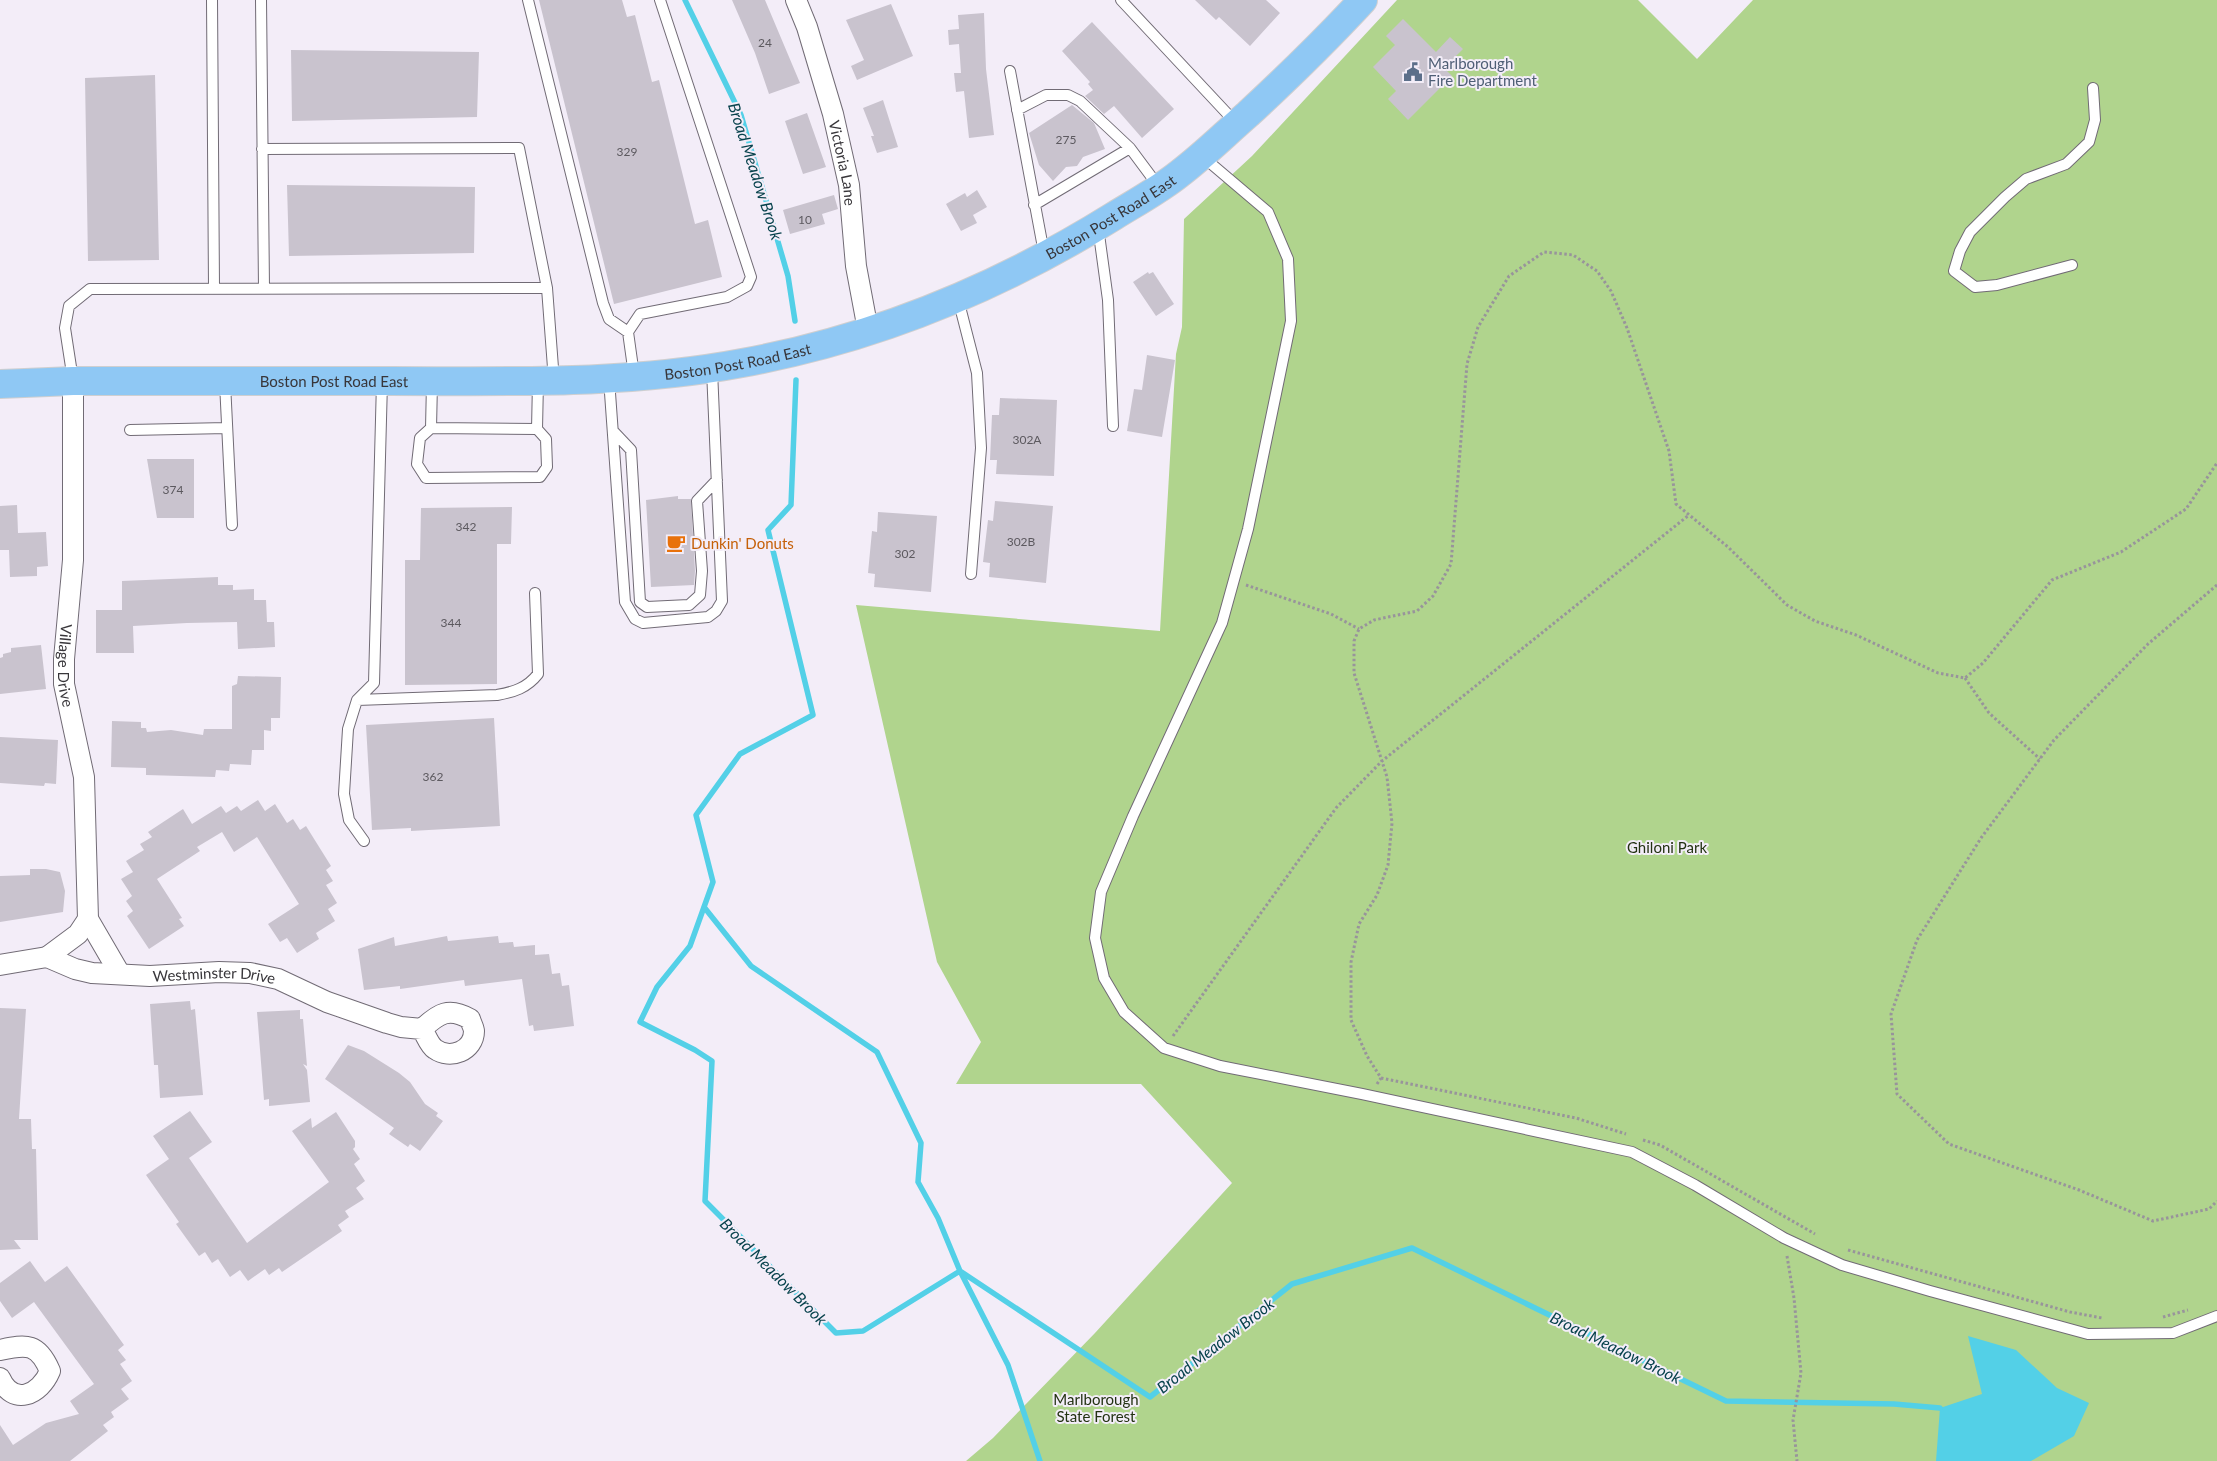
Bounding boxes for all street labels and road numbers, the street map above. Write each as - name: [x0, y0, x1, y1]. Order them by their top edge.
- street label: Victoria Lane: [826, 119, 860, 206]
- street label: Boston Post Road East: [1042, 170, 1180, 263]
- street label: Boston Post Road East: [663, 339, 813, 383]
- street label: Boston Post Road East: [260, 372, 409, 390]
- street label: Village Drive: [55, 623, 78, 709]
- street label: Westminster Drive: [152, 963, 277, 987]

